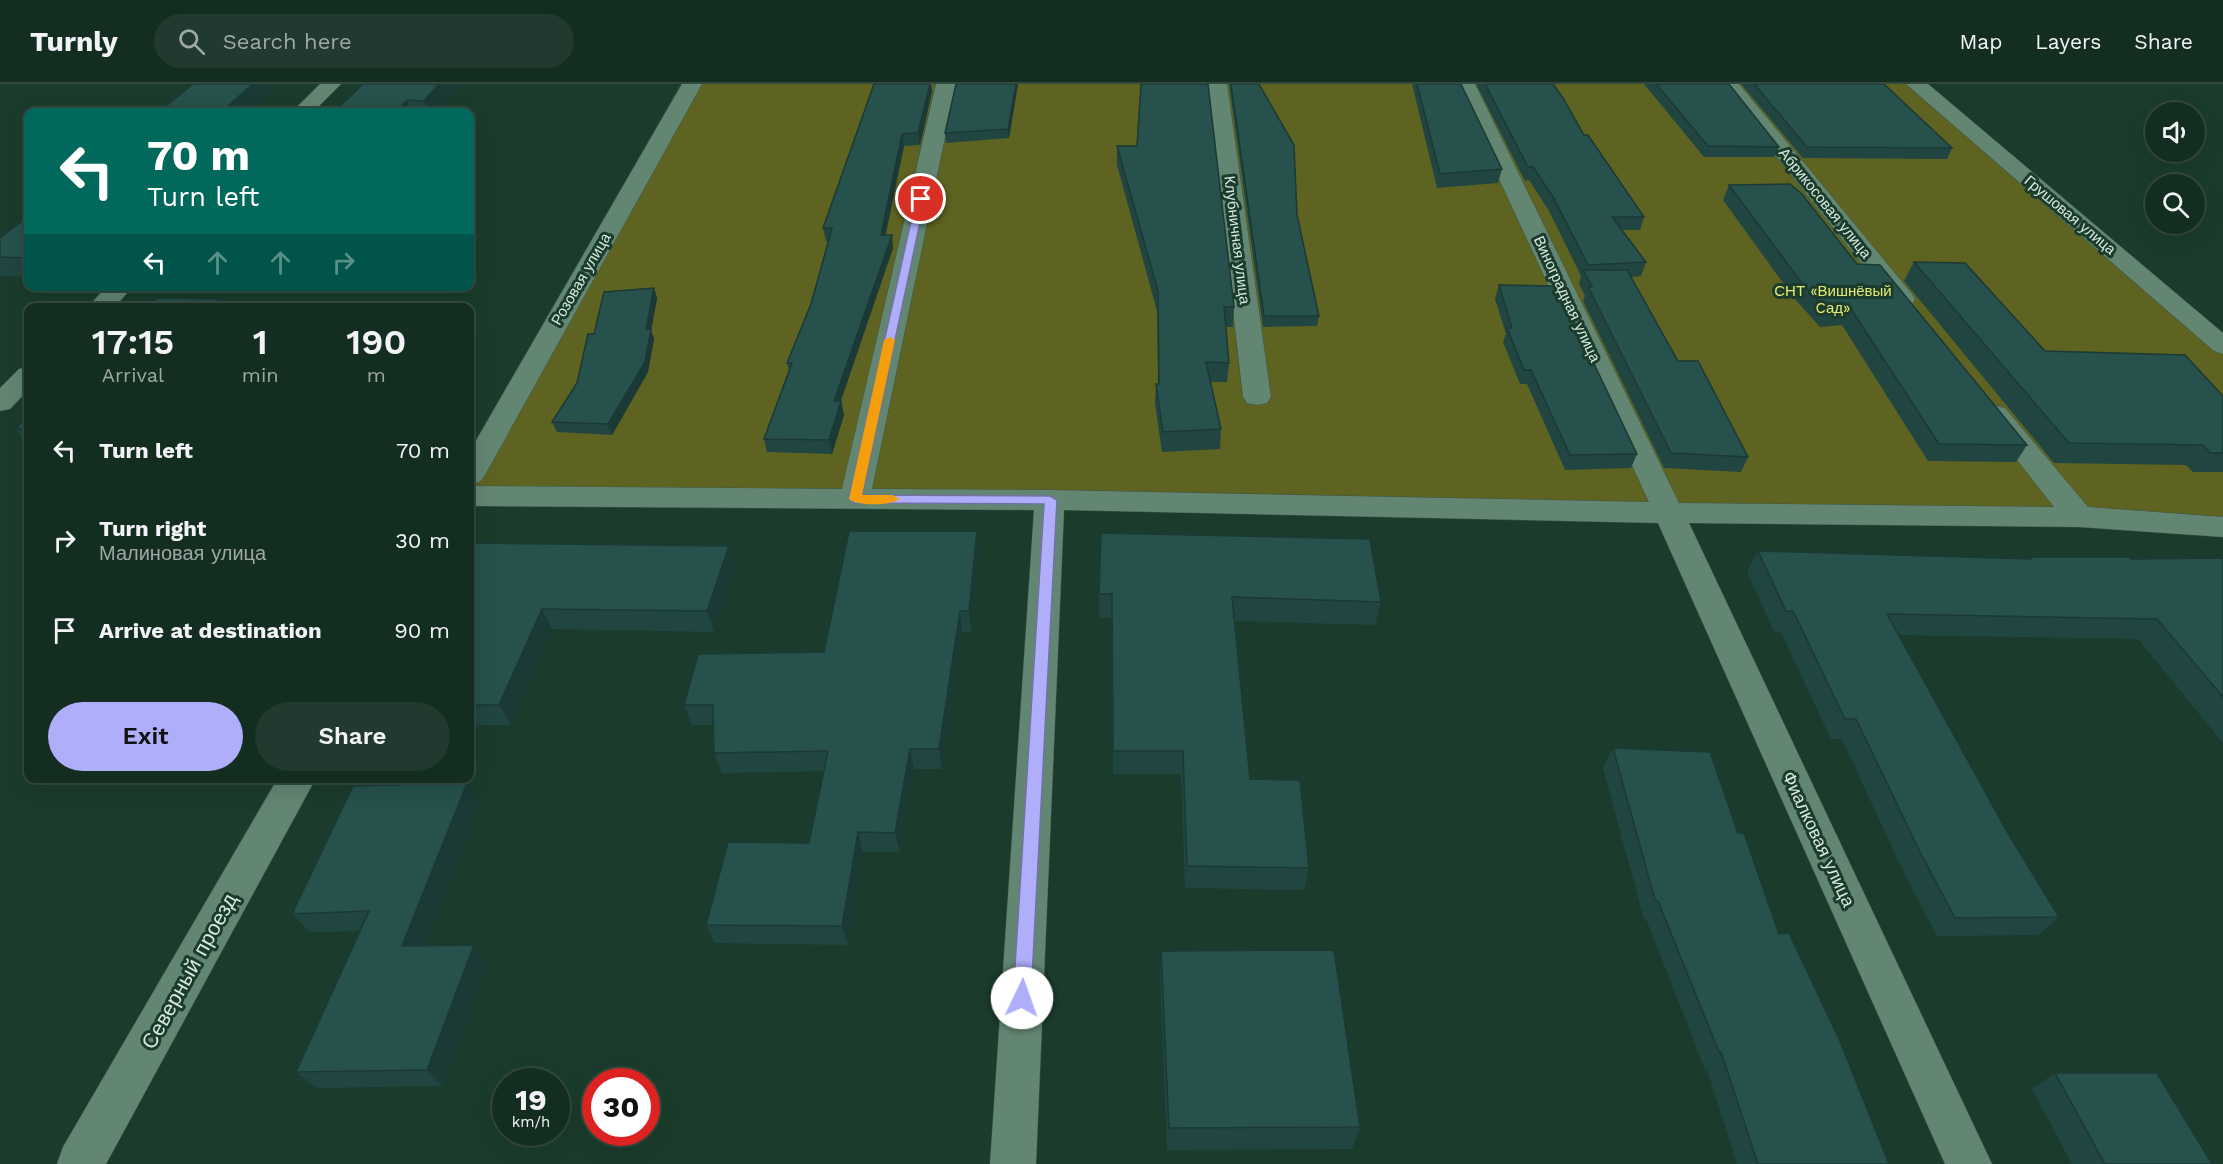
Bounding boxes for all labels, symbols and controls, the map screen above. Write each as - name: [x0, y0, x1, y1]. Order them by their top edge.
- search box: [154, 14, 574, 68]
- text: Turnly: [30, 25, 118, 58]
- icon: search: [175, 25, 208, 58]
- text: Search here: [223, 29, 352, 54]
- text: Map: [1959, 29, 2002, 54]
- text: Layers: [2035, 29, 2101, 54]
- text: Share: [2134, 29, 2193, 54]
- map controls: [2145, 102, 2205, 234]
- button: sound: [2145, 102, 2205, 162]
- text: 70 m: [147, 131, 250, 180]
- icon: left: [48, 132, 126, 210]
- street label: Абрикосовая улица: [1775, 144, 1876, 262]
- street label: Грушовая улица: [2021, 171, 2120, 259]
- pin: [895, 173, 946, 224]
- button: search: [2145, 174, 2205, 234]
- street label: Клубничная улица: [1220, 175, 1254, 306]
- text: Turn left: [147, 181, 259, 213]
- icon: arrive: [904, 182, 937, 215]
- street label: Розовая улица: [547, 229, 615, 328]
- street label: Виноградная улица: [1530, 233, 1604, 365]
- icon: left: [138, 246, 171, 279]
- icon: ahead: [201, 246, 234, 279]
- icon: ahead: [264, 246, 297, 279]
- icon: right: [327, 246, 360, 279]
- park label: СНТ «Вишнёвый Cад»: [1774, 282, 1892, 317]
- text: 17:15: [92, 321, 174, 363]
- text: 1: [253, 321, 268, 363]
- text: 190: [346, 321, 406, 363]
- text: Arrival: [102, 363, 164, 387]
- text: min: [242, 363, 279, 387]
- text: m: [367, 363, 386, 387]
- icon: left: [48, 434, 81, 467]
- text: Turn left: [99, 438, 193, 463]
- text: 70 m: [396, 438, 450, 463]
- text: Turn right: [99, 516, 206, 541]
- icon: right: [48, 524, 81, 557]
- text: 30 m: [395, 528, 450, 553]
- text: Малиновая улица: [99, 541, 266, 565]
- icon: arrive: [48, 614, 81, 647]
- text: Arrive at destination: [99, 618, 322, 643]
- text: 90 m: [394, 618, 450, 643]
- button: Exit: [48, 702, 243, 771]
- button: Share: [255, 702, 450, 771]
- street label: Фиалковая улица: [1778, 768, 1860, 911]
- street label: Северный проезд: [136, 889, 242, 1053]
- position arrow: [990, 966, 1054, 1030]
- speed limit sign: 30: [582, 1068, 660, 1146]
- text: 19: [515, 1082, 547, 1117]
- text: km/h: [512, 1113, 550, 1131]

